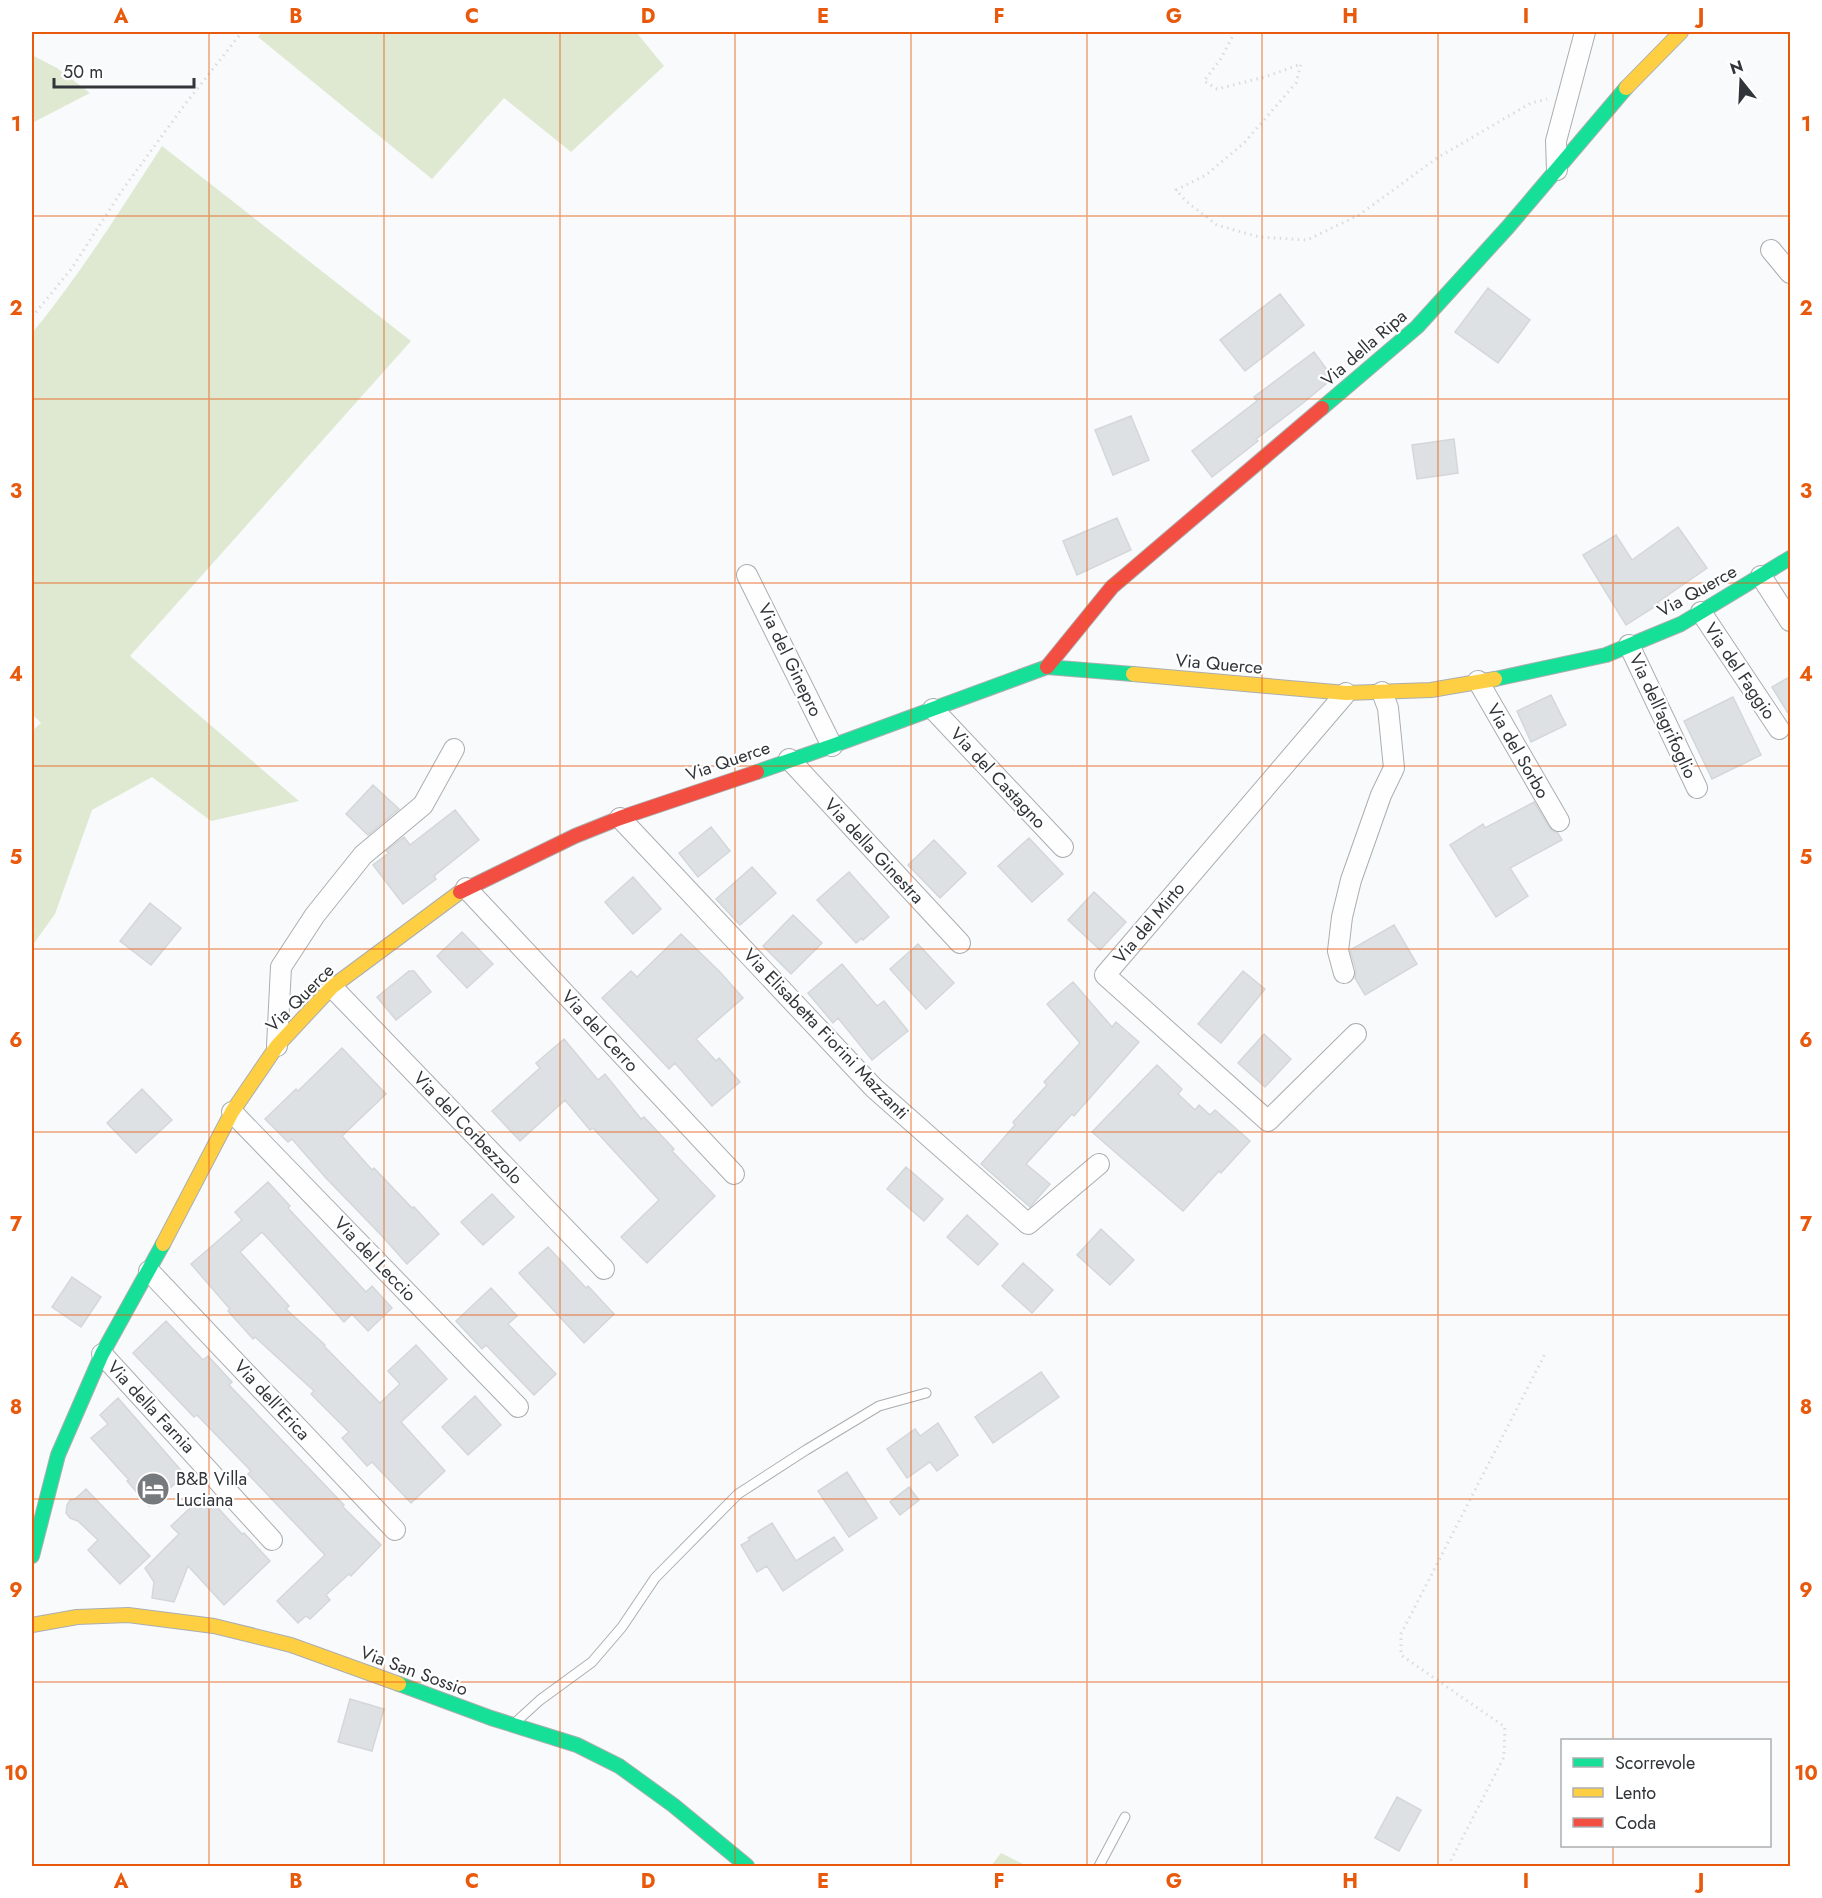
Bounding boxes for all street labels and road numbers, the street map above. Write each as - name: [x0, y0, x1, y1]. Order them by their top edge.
- street label: Via della Ripa: [1315, 303, 1413, 393]
- street label: Via Querce: [1653, 558, 1741, 624]
- street label: Via del Ginepro: [751, 599, 829, 721]
- street label: Via del Faggio: [1698, 617, 1782, 725]
- street label: Via Querce: [1174, 647, 1264, 681]
- street label: Via dell'agrifoglio: [1623, 649, 1703, 783]
- street label: Via del Sorbo: [1480, 699, 1556, 803]
- street label: Via del Castagno: [944, 721, 1052, 835]
- street label: Via Querce: [682, 734, 774, 788]
- street label: Via della Ginestra: [818, 792, 930, 910]
- street label: Via del Mirto: [1107, 876, 1191, 969]
- street label: Via Elisabetta Fiorini Mazzanti: [737, 943, 915, 1125]
- street label: Via Querce: [260, 958, 340, 1038]
- street label: Via del Cerro: [555, 984, 645, 1078]
- street label: Via del Corbezzolo: [407, 1066, 529, 1190]
- street label: Via del Leccio: [328, 1211, 422, 1307]
- street label: Via dell'Erica: [228, 1354, 316, 1446]
- street label: Via della Farnia: [101, 1355, 201, 1459]
- street label: Via San Sossio: [357, 1640, 472, 1703]

